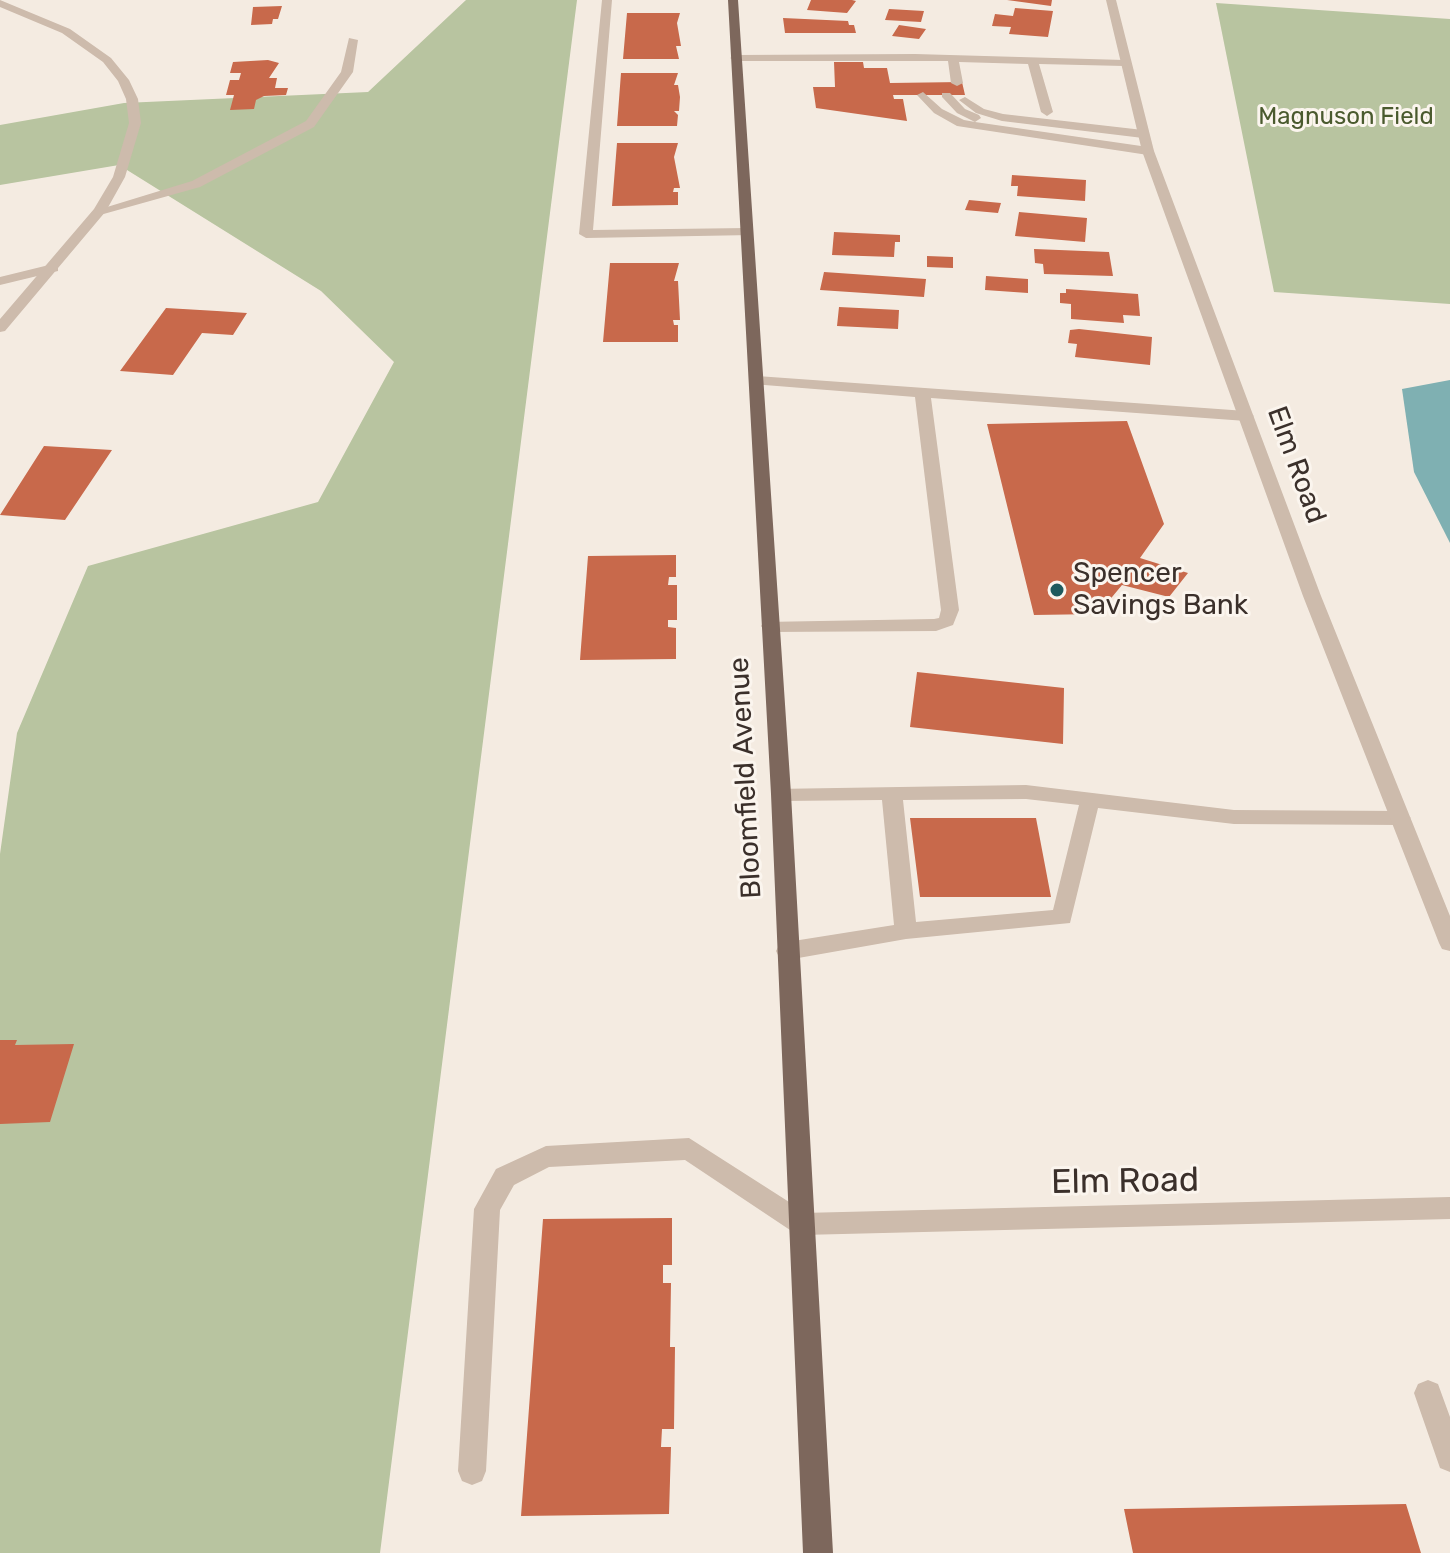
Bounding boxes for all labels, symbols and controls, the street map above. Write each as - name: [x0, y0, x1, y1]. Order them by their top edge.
- park label: Magnuson Field: [1258, 103, 1434, 131]
- street label: Elm Road: [1259, 402, 1333, 528]
- place label: Spencer Savings Bank: [1073, 557, 1248, 623]
- marker: Spencer Savings Bank: [1048, 581, 1066, 599]
- street label: Bloomfield Avenue: [723, 656, 769, 900]
- street label: Elm Road: [1051, 1160, 1199, 1204]

